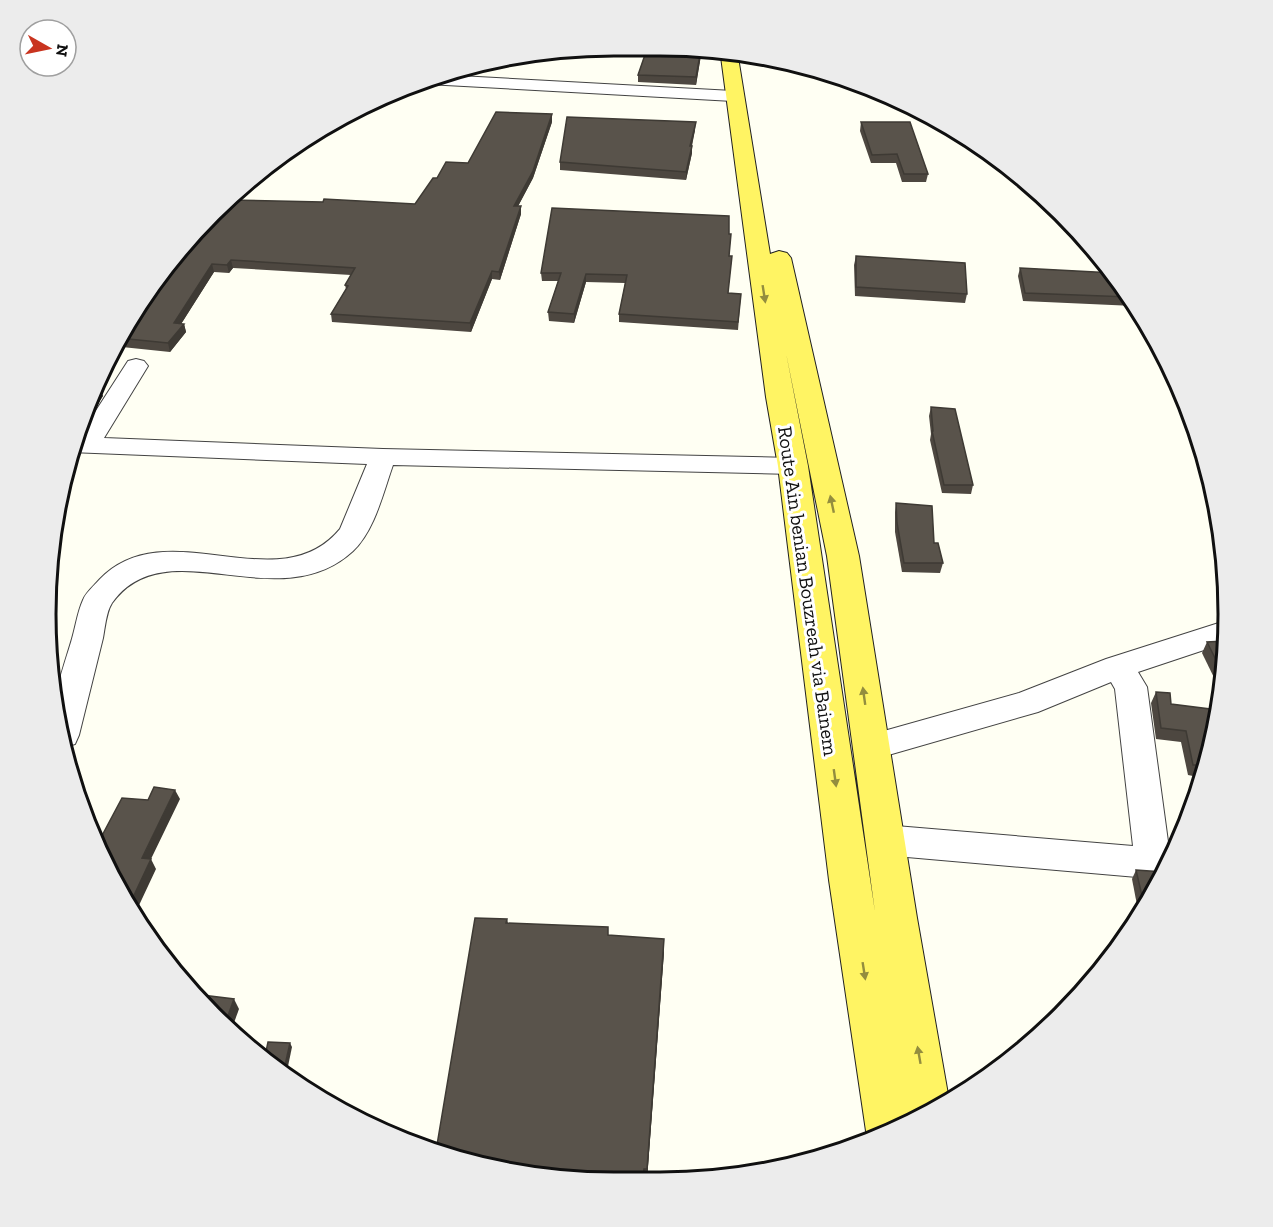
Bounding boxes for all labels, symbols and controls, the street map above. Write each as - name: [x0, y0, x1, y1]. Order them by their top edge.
- north arrow: [18, 18, 78, 78]
- text: N: [52, 43, 73, 58]
- one-way arrow: [760, 285, 769, 304]
- street label: Route Ain benian Bouzreah via Bainem: [773, 425, 843, 758]
- one-way arrow: [827, 494, 836, 513]
- one-way arrow: [859, 686, 868, 705]
- one-way arrow: [831, 769, 840, 788]
- one-way arrow: [859, 962, 868, 981]
- one-way arrow: [914, 1045, 923, 1064]

